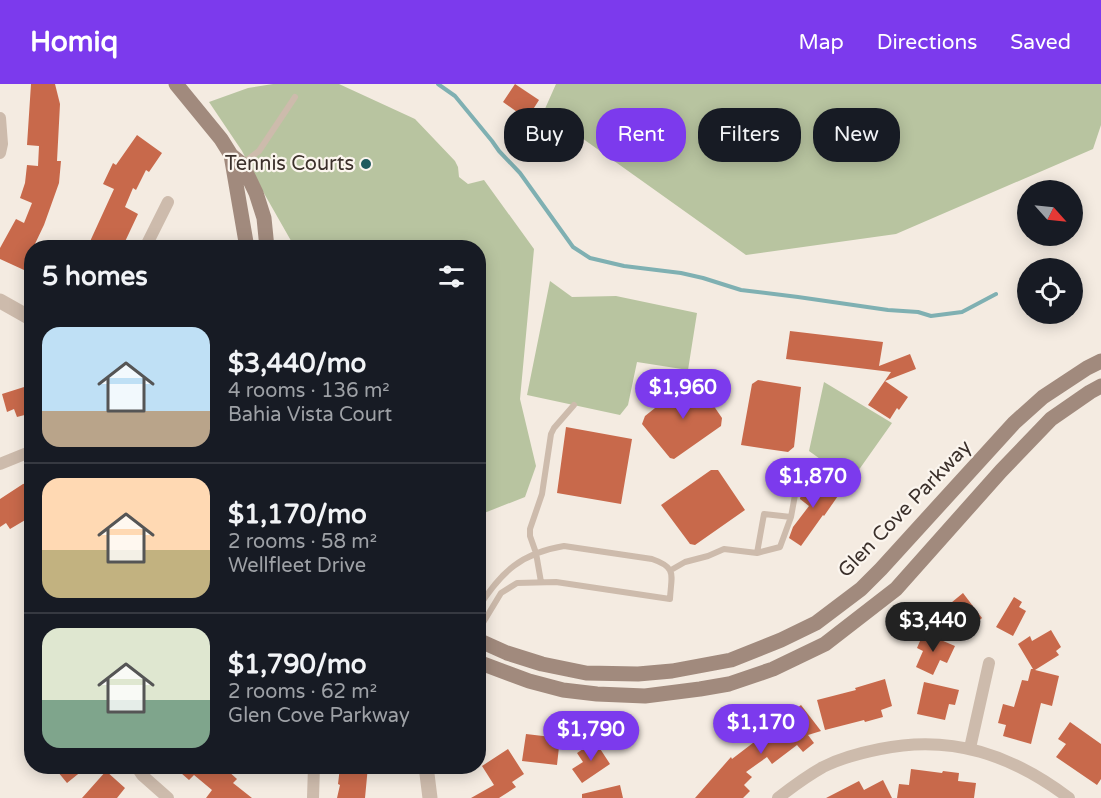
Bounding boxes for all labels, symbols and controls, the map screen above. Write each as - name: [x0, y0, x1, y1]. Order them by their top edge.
- text: Homiq: [30, 25, 118, 59]
- text: Map: [798, 30, 844, 55]
- text: Directions: [877, 30, 977, 55]
- text: Saved: [1010, 30, 1071, 55]
- chip: Buy: [504, 108, 584, 162]
- chip: Rent: [596, 108, 686, 162]
- chip: Filters: [698, 108, 801, 162]
- chip: New: [813, 108, 900, 162]
- place label: Tennis Courts: [225, 152, 354, 176]
- marker: Tennis Courts: [359, 157, 373, 171]
- north arrow: [1017, 180, 1083, 246]
- map controls: [1017, 180, 1083, 324]
- button: locate: [1017, 258, 1083, 324]
- icon: filters: [435, 260, 468, 293]
- text: 5 homes: [42, 261, 148, 292]
- text: $3,440/mo: [228, 348, 366, 379]
- icon: home: [90, 351, 162, 423]
- pin: $1,960: [634, 369, 732, 420]
- text: $1,960: [649, 376, 717, 400]
- text: 4 rooms · 136 m²: [228, 379, 390, 403]
- text: Bahia Vista Court: [228, 403, 392, 427]
- street label: Glen Cove Parkway: [833, 435, 977, 583]
- pin: $1,870: [764, 458, 862, 509]
- text: $1,870: [779, 465, 847, 489]
- text: $1,170/mo: [228, 499, 367, 530]
- icon: home: [90, 502, 162, 574]
- text: 2 rooms · 58 m²: [228, 530, 377, 554]
- text: Wellfleet Drive: [228, 554, 366, 578]
- pin: $3,440: [884, 602, 982, 653]
- text: $3,440: [899, 609, 967, 633]
- text: $1,790/mo: [228, 649, 367, 680]
- icon: home: [90, 652, 162, 724]
- text: 2 rooms · 62 m²: [228, 680, 377, 704]
- text: Glen Cove Parkway: [228, 704, 410, 728]
- pin: $1,170: [712, 704, 810, 755]
- pin: $1,790: [542, 711, 640, 762]
- text: $1,170: [727, 711, 795, 735]
- text: $1,790: [557, 718, 625, 742]

